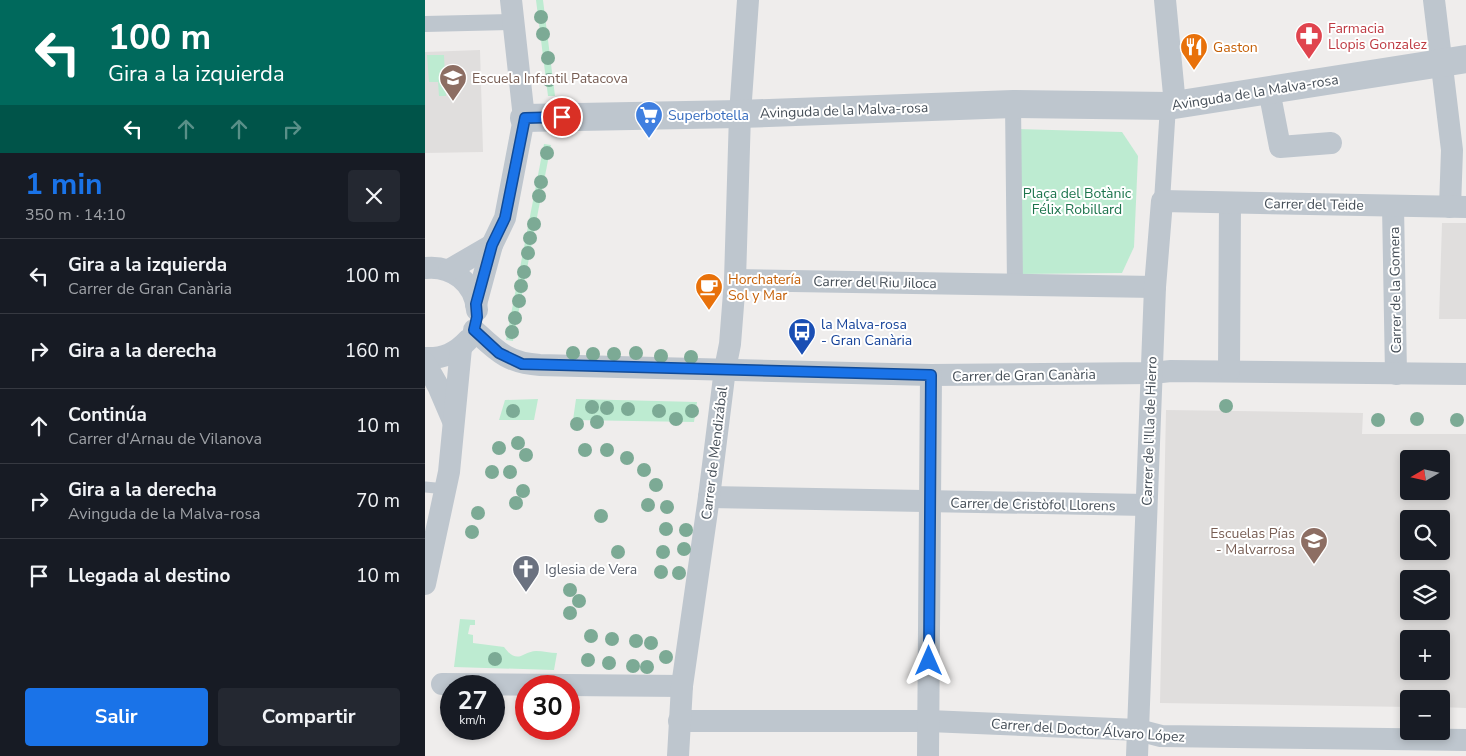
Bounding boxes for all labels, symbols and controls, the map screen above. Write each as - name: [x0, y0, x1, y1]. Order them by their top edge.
- text: 100 m: [108, 14, 211, 61]
- place label: Farmacia Llopis Gonzalez: [1328, 19, 1427, 54]
- icon: left: [25, 20, 90, 85]
- pharmacy icon: Farmacia Llopis Gonzalez: [1294, 21, 1324, 60]
- restaurant icon: Gaston: [1179, 32, 1209, 71]
- place label: Gaston: [1213, 38, 1258, 57]
- text: Gira a la izquierda: [108, 59, 285, 89]
- school or university icon: Escuela Infantil Patacova: [438, 63, 468, 102]
- place label: Escuela Infantil Patacova: [472, 69, 628, 88]
- street label: Avinguda de la Malva-rosa: [1170, 70, 1340, 115]
- pin: [541, 96, 583, 138]
- street label: Avinguda de la Malva-rosa: [759, 98, 929, 123]
- supermarket icon: Superbotella: [634, 100, 664, 139]
- icon: arrive: [548, 103, 576, 131]
- place label: Superbotella: [668, 106, 749, 125]
- icon: left: [119, 115, 147, 143]
- icon: ahead: [172, 115, 200, 143]
- icon: ahead: [225, 115, 253, 143]
- icon: right: [278, 115, 306, 143]
- text: 1 min: [25, 164, 103, 205]
- button: close: [348, 170, 400, 222]
- park label: Plaça del Botànic Félix Robillard: [1023, 184, 1132, 219]
- street label: Carrer del Teide: [1264, 194, 1364, 215]
- text: 350 m · 14:10: [25, 204, 126, 226]
- street label: Carrer de la Gomera: [1385, 226, 1406, 354]
- text: Gira a la izquierda: [68, 252, 227, 278]
- icon: left: [25, 262, 53, 290]
- text: 100 m: [345, 263, 400, 289]
- place label: Horchatería Sol y Mar: [728, 270, 801, 305]
- cafe icon: Horchatería Sol y Mar: [694, 272, 724, 311]
- street label: Carrer del Riu Jiloca: [813, 272, 937, 293]
- text: Carrer de Gran Canària: [68, 278, 232, 300]
- place label: la Malva-rosa - Gran Canària: [821, 315, 912, 350]
- bus stop icon: la Malva-rosa - Gran Canària: [787, 317, 817, 356]
- icon: right: [25, 337, 53, 365]
- text: Gira a la derecha: [68, 338, 217, 364]
- text: 160 m: [345, 338, 400, 364]
- street label: Carrer de l'Illa de Hierro: [1137, 356, 1162, 506]
- street label: Carrer de Gran Canària: [952, 365, 1096, 386]
- street label: Carrer de Mendizábal: [697, 384, 732, 521]
- text: Continúa: [68, 402, 147, 428]
- icon: ahead: [25, 412, 53, 440]
- text: 10 m: [356, 413, 400, 439]
- text: Carrer d'Arnau de Vilanova: [68, 428, 262, 450]
- north arrow: [1400, 450, 1450, 500]
- map controls: [1400, 450, 1450, 740]
- text: Gira a la derecha: [68, 477, 217, 503]
- icon: right: [25, 487, 53, 515]
- text: 70 m: [356, 488, 400, 514]
- street label: Carrer de Cristòfol Llorens: [950, 494, 1116, 515]
- text: Avinguda de la Malva-rosa: [68, 503, 261, 525]
- button: search: [1400, 510, 1450, 560]
- place label: Escuelas Pías - Malvarrosa: [1210, 524, 1295, 559]
- school or university icon: Escuelas Pías - Malvarrosa: [1299, 526, 1329, 565]
- church icon: Iglesia de Vera: [511, 554, 541, 593]
- place label: Iglesia de Vera: [545, 560, 637, 579]
- icon: arrive: [25, 562, 53, 590]
- text: Llegada al destino: [68, 563, 230, 589]
- text: 10 m: [356, 563, 400, 589]
- button: layers: [1400, 570, 1450, 620]
- button: +: [1400, 630, 1450, 680]
- position arrow: [902, 634, 954, 686]
- speed limit sign: 30: [515, 675, 580, 740]
- text: 27: [457, 684, 488, 718]
- button: Salir: [25, 688, 208, 746]
- button: Compartir: [218, 688, 400, 746]
- button: −: [1400, 690, 1450, 740]
- text: km/h: [459, 712, 486, 728]
- street label: Carrer del Doctor Álvaro López: [990, 714, 1186, 747]

